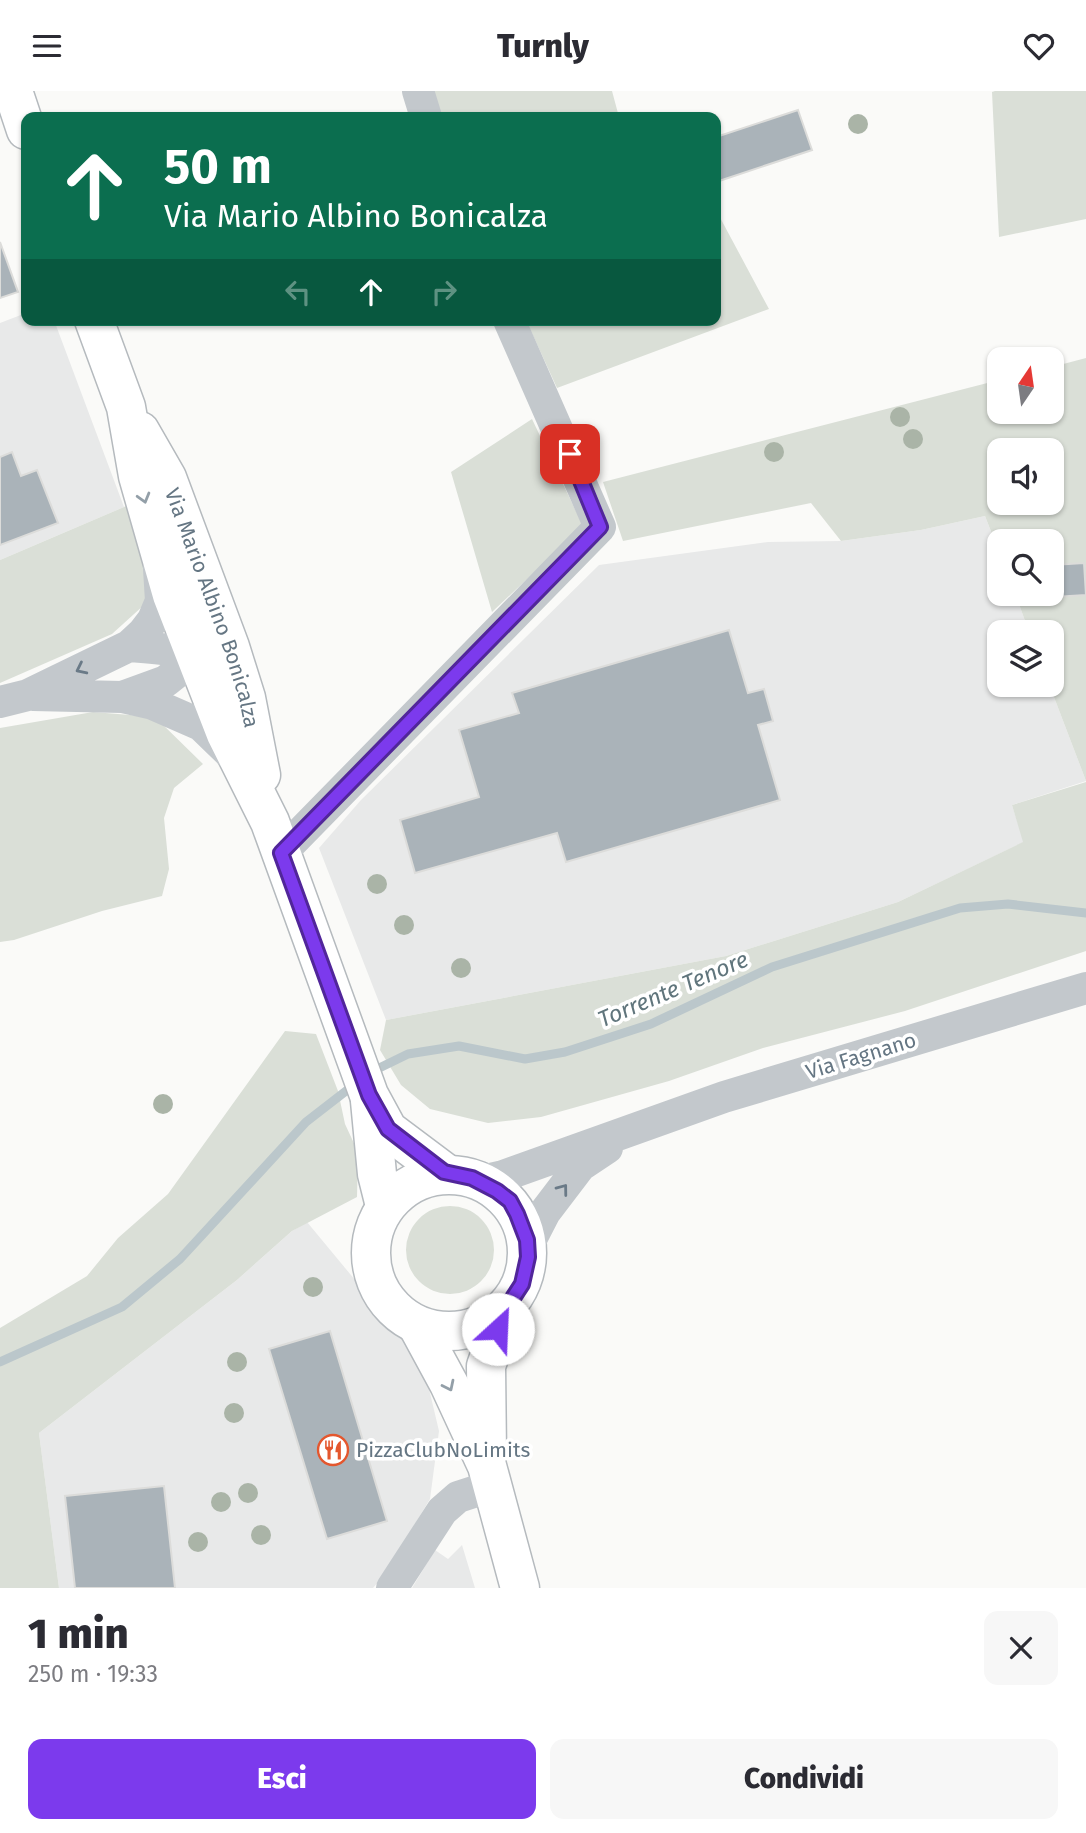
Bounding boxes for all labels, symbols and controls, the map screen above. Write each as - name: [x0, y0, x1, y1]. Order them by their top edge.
- icon: menu: [28, 27, 66, 65]
- text: Turnly: [497, 27, 589, 65]
- icon: heart: [1020, 27, 1058, 65]
- text: 50 m: [164, 137, 272, 196]
- icon: ahead: [49, 140, 140, 231]
- text: Via Mario Albino Bonicalza: [164, 197, 548, 235]
- icon: left: [279, 273, 317, 311]
- icon: ahead: [352, 273, 390, 311]
- icon: right: [425, 273, 463, 311]
- north arrow: [987, 347, 1064, 423]
- map controls: [987, 347, 1064, 697]
- pin: [540, 424, 600, 484]
- icon: arrive: [551, 435, 589, 473]
- button: sound: [987, 438, 1064, 515]
- street label: Via Mario Albino Bonicalza: [159, 484, 265, 730]
- one-way arrow: [136, 492, 150, 504]
- button: search: [987, 529, 1064, 606]
- button: layers: [987, 620, 1064, 697]
- one-way arrow: [76, 661, 88, 675]
- water label: Torrente Tenore: [594, 945, 752, 1033]
- street label: Via Fagnano: [803, 1027, 919, 1085]
- one-way arrow: [554, 1184, 567, 1196]
- position arrow: [461, 1292, 535, 1366]
- one-way arrow: [441, 1379, 455, 1391]
- restaurant icon: PizzaClubNoLimits: [316, 1433, 350, 1467]
- place label: PizzaClubNoLimits: [356, 1437, 530, 1463]
- text: 1 min: [28, 1609, 129, 1659]
- button: close: [984, 1611, 1058, 1685]
- text: 250 m · 19:33: [28, 1660, 158, 1688]
- button: Esci: [28, 1739, 536, 1819]
- button: Condividi: [550, 1739, 1058, 1819]

